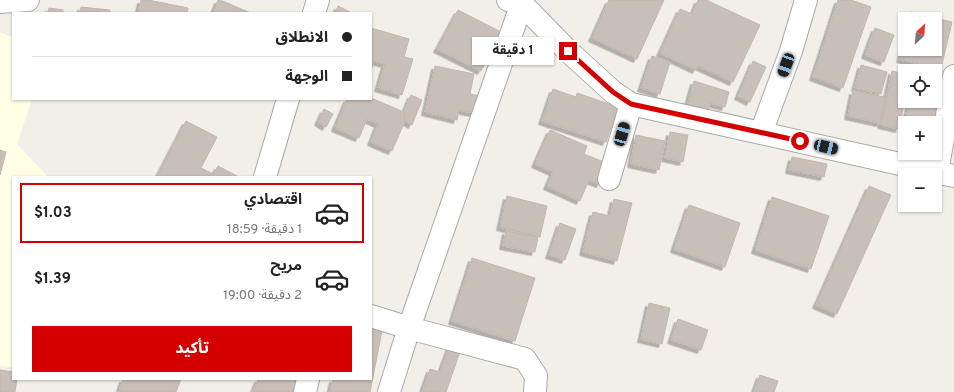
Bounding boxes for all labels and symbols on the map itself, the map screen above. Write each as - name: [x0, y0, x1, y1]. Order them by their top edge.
- north arrow: [898, 12, 942, 56]
- callout: 1 دقيقة: [472, 37, 554, 65]
- route end: [559, 42, 577, 60]
- car: [776, 52, 796, 78]
- car: [613, 121, 631, 147]
- route start: [791, 132, 809, 150]
- car: [813, 138, 839, 156]

